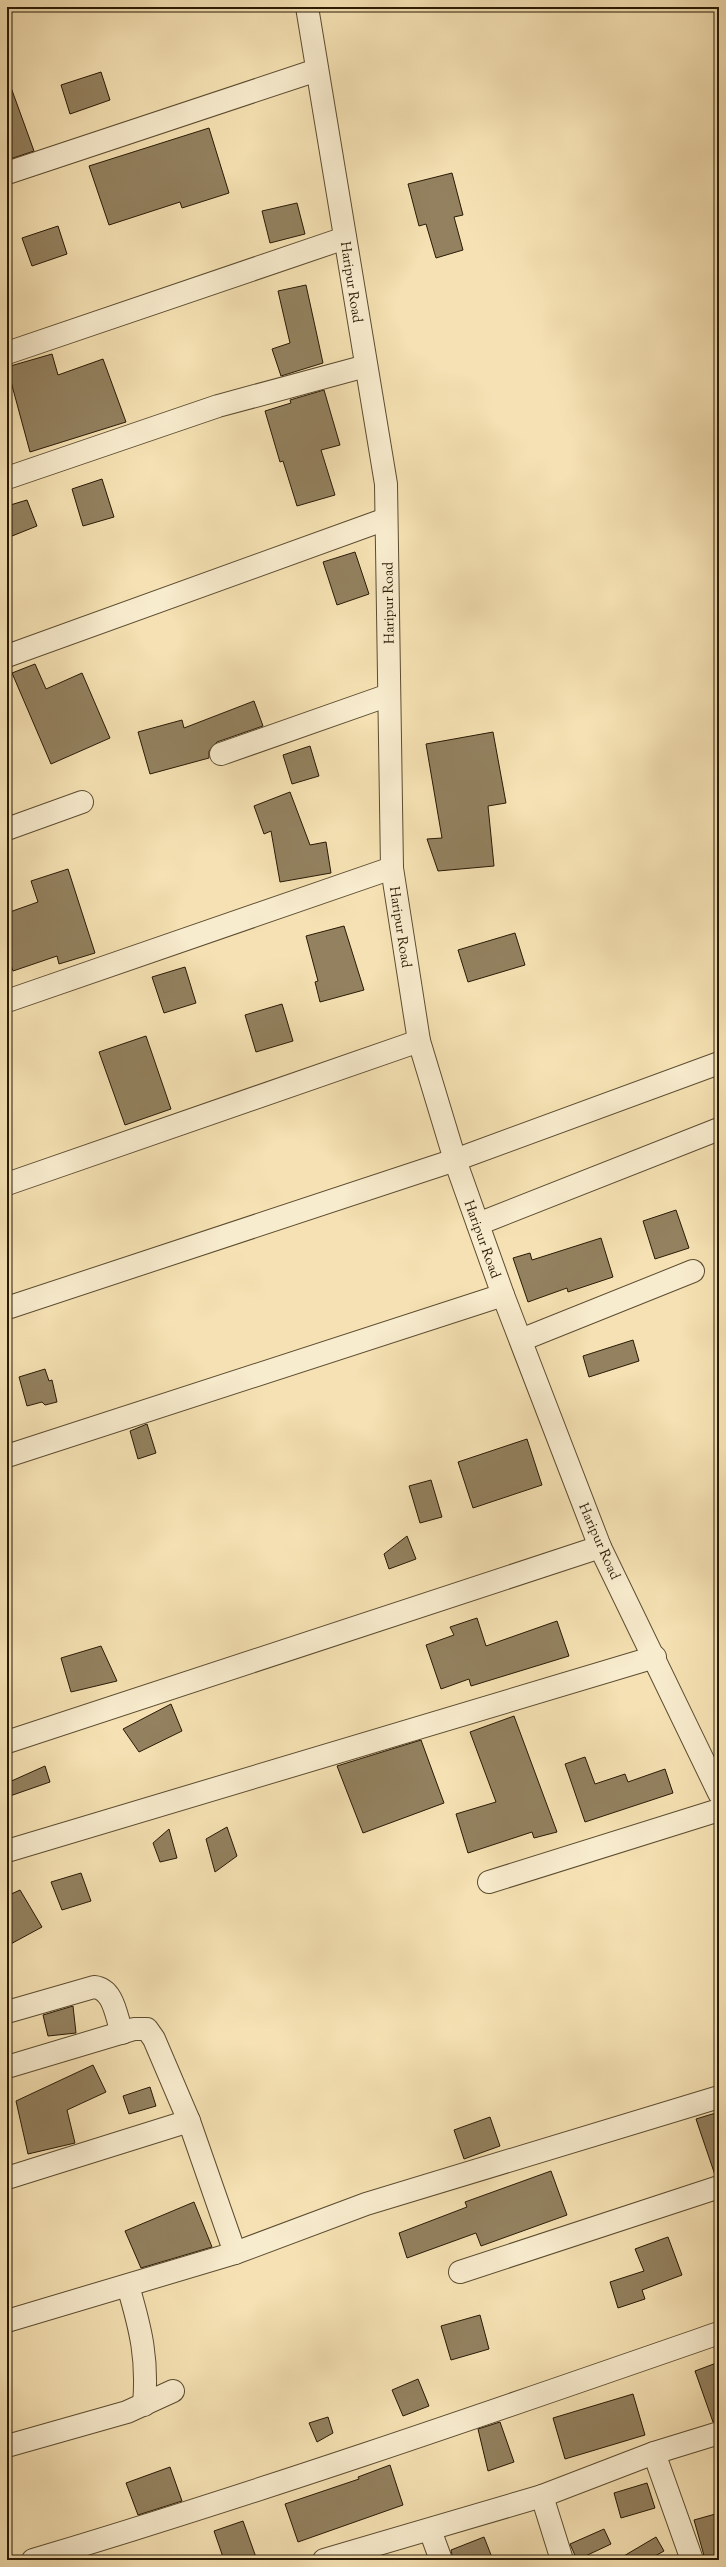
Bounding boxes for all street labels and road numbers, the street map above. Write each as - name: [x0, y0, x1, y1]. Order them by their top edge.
- street label: Haripur Road: [334, 240, 366, 324]
- street label: Haripur Road: [379, 562, 401, 644]
- street label: Haripur Road: [383, 885, 415, 969]
- street label: Haripur Road: [458, 1198, 505, 1282]
- street label: Haripur Road: [572, 1500, 624, 1583]

